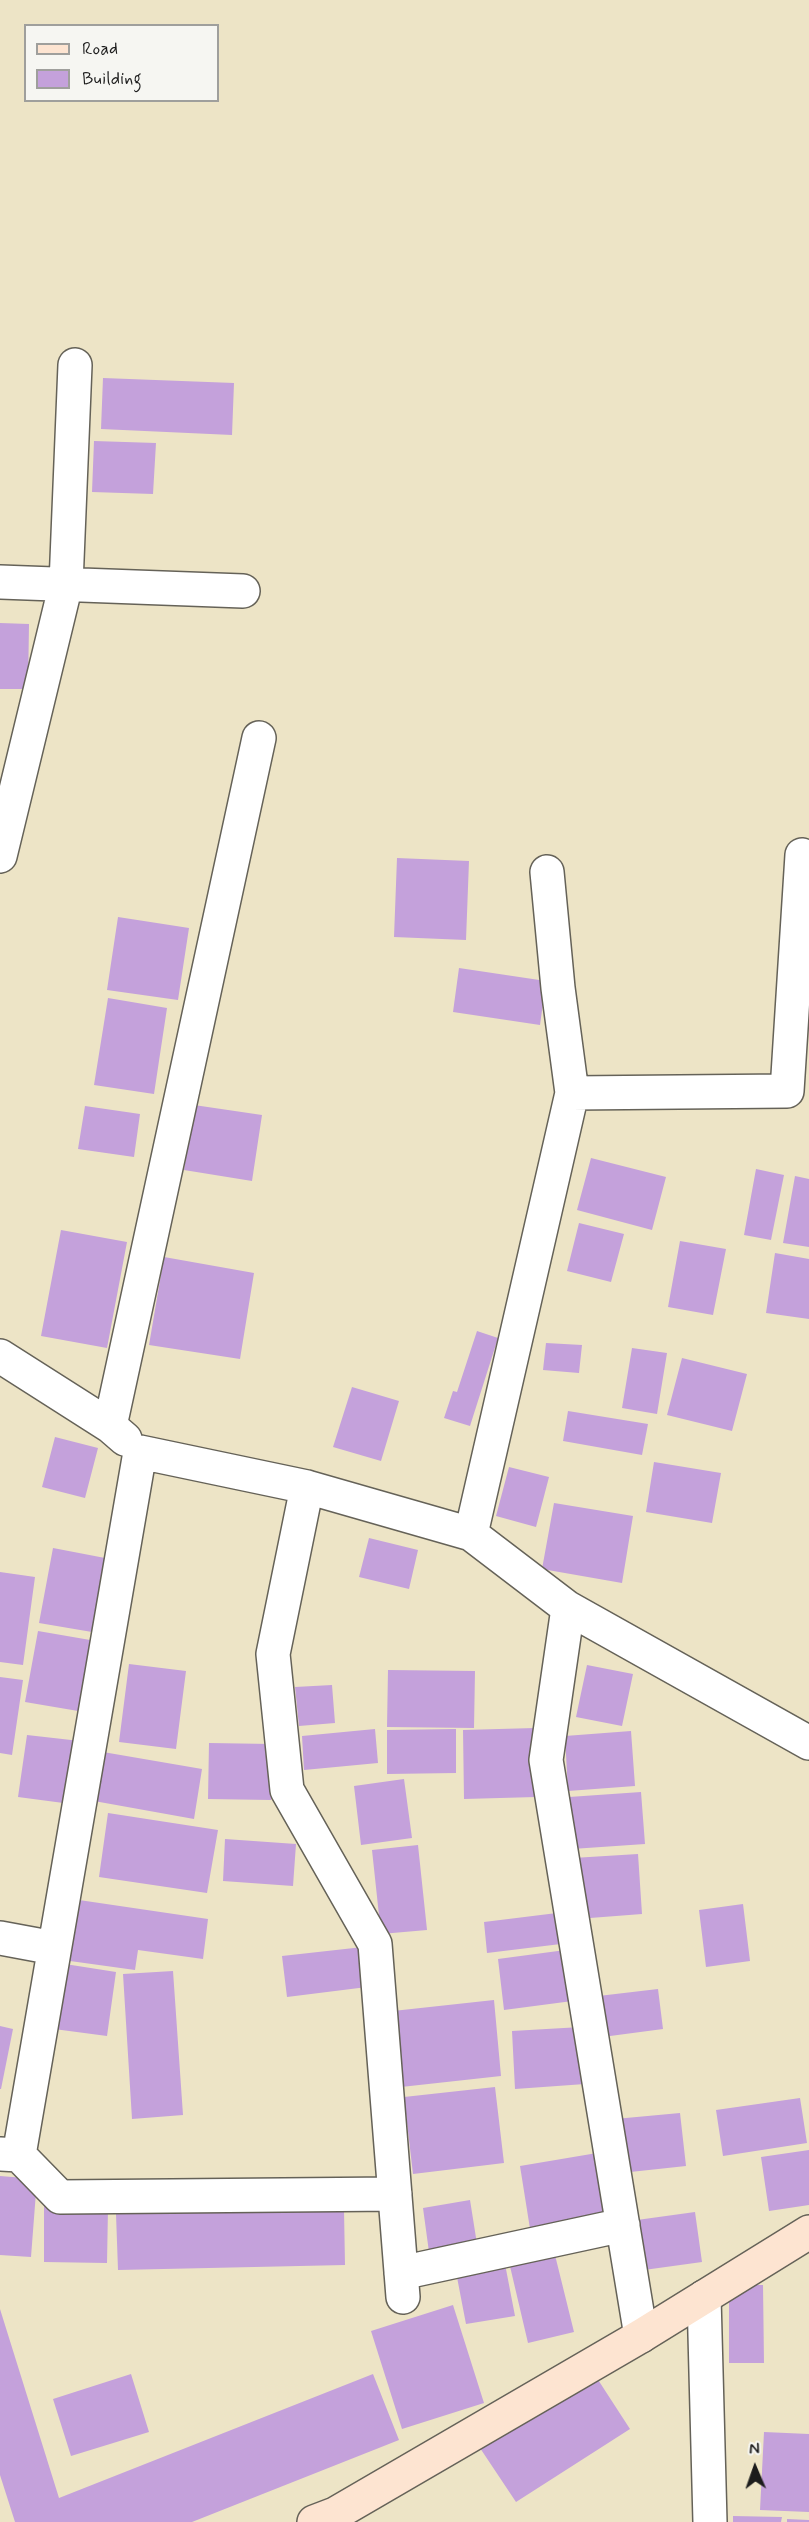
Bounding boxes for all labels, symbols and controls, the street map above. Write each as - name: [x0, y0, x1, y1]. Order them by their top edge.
- legend: [24, 24, 219, 102]
- text: Road: [82, 37, 118, 61]
- text: Building: [82, 67, 142, 91]
- north arrow: [725, 2438, 785, 2498]
- text: N: [749, 2439, 760, 2460]

